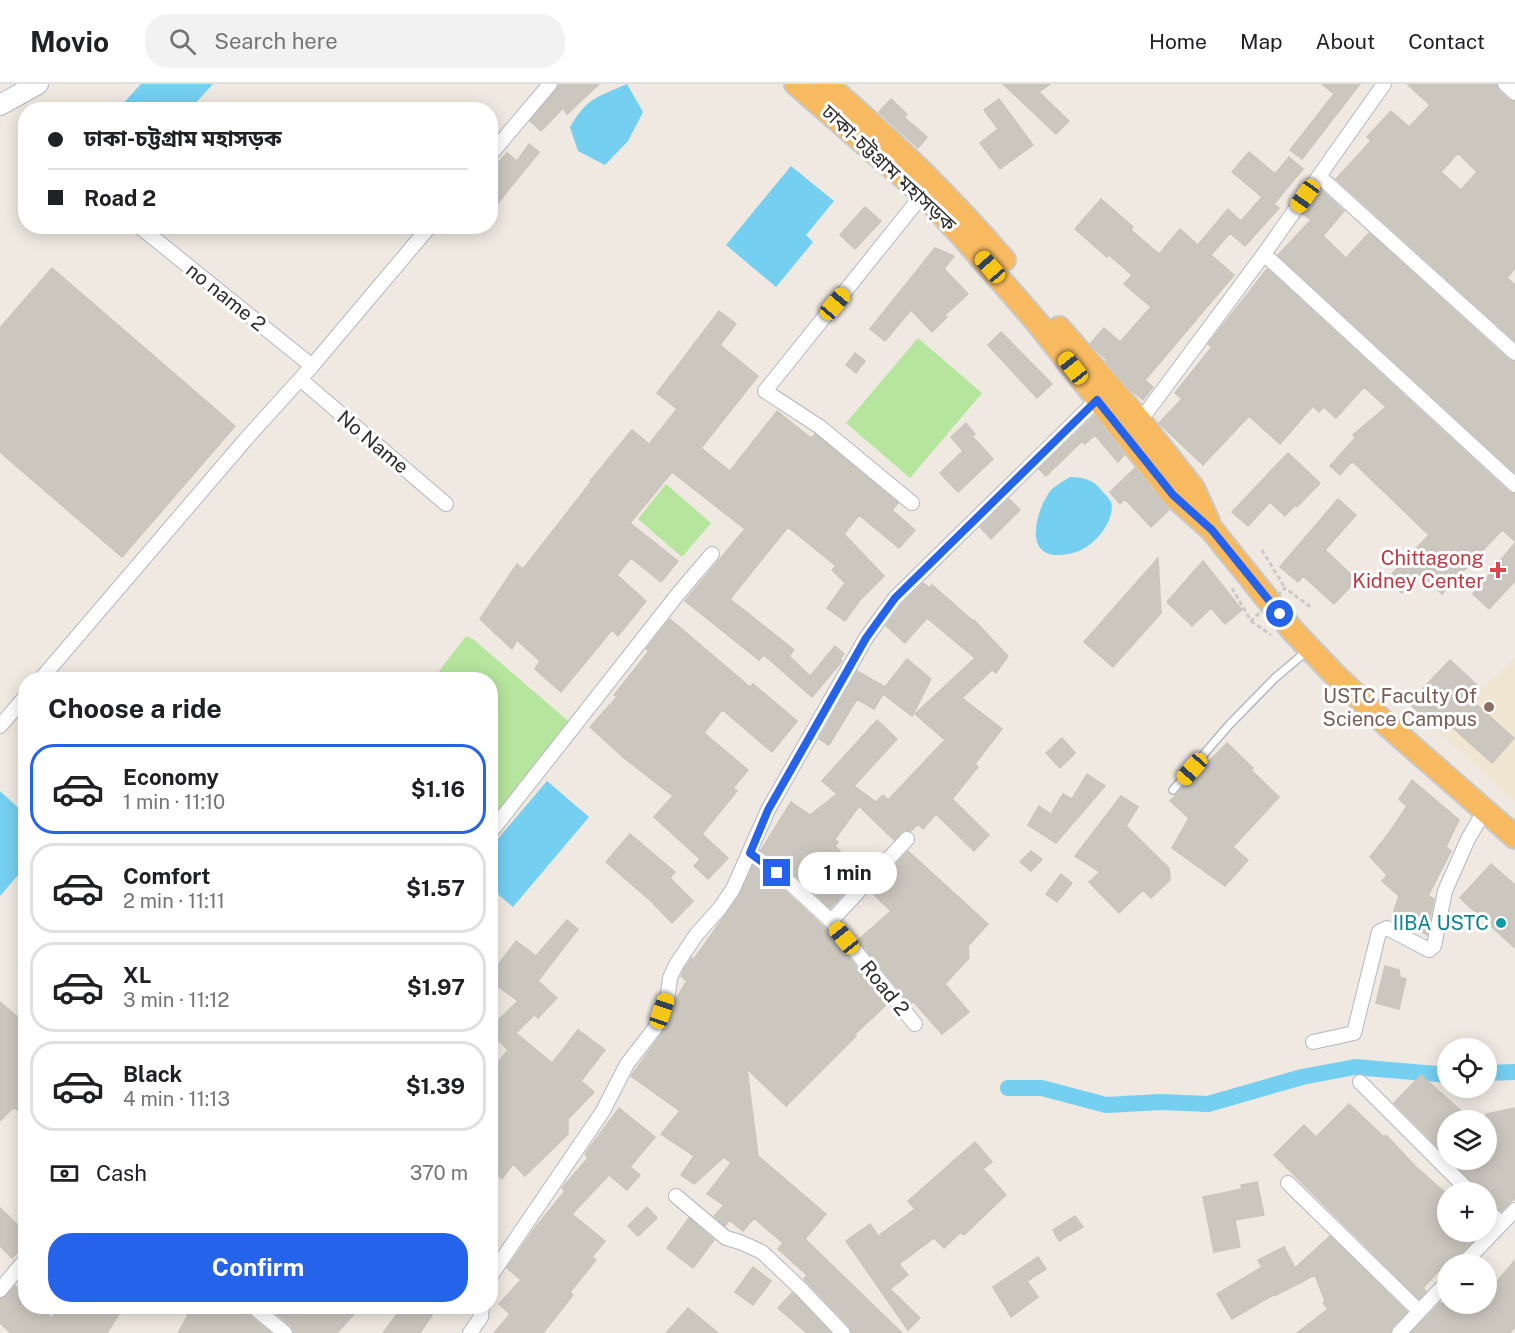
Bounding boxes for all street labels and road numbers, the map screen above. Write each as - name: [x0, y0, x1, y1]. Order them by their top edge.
- street label: ঢাকা-চট্টগ্রাম মহাসড়ক: [816, 99, 962, 237]
- street label: no name 2: [181, 258, 271, 336]
- street label: No Name: [332, 405, 414, 479]
- street label: Road 2: [855, 956, 915, 1020]

